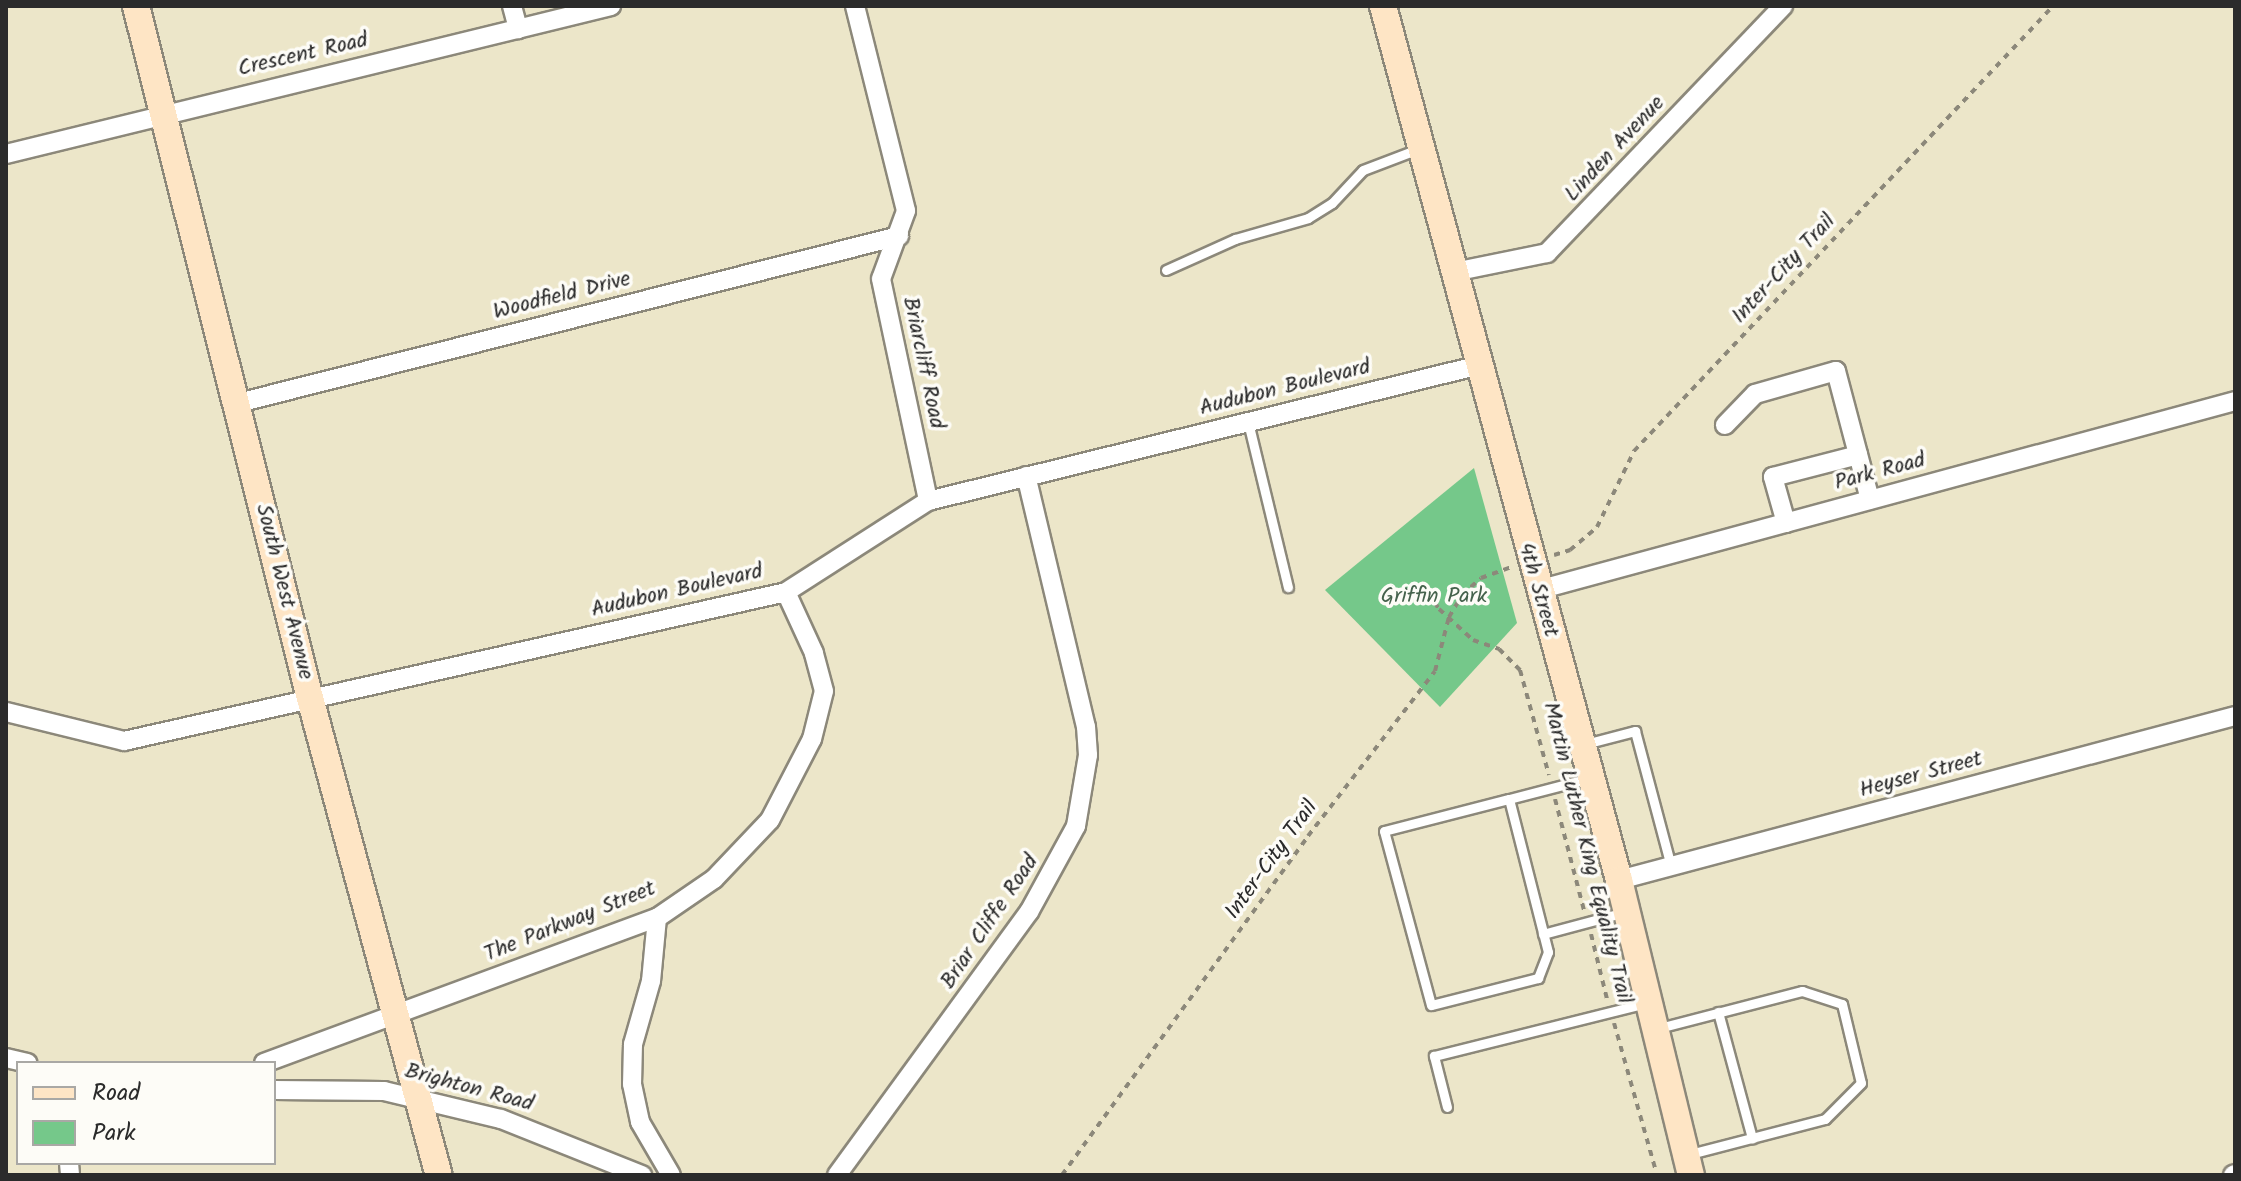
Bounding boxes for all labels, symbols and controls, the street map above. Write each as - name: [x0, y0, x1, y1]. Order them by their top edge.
- street label: Crescent Road: [235, 27, 371, 83]
- street label: Linden Avenue: [1559, 91, 1671, 207]
- street label: Inter-City Trail: [1726, 209, 1842, 329]
- street label: Woodfield Drive: [491, 266, 633, 326]
- street label: Briarcliff Road: [896, 295, 950, 431]
- street label: Audubon Boulevard: [1197, 354, 1373, 422]
- street label: Park Road: [1832, 447, 1928, 497]
- street label: South West Avenue: [249, 502, 319, 682]
- street label: 4th Street: [1512, 540, 1564, 640]
- street label: Audubon Boulevard: [589, 558, 765, 624]
- park label: Griffin Park: [1381, 584, 1487, 610]
- street label: Martin Luther King Equality Trail: [1537, 699, 1637, 1007]
- street label: Heyser Street: [1857, 746, 1985, 804]
- street label: Inter-City Trail: [1220, 795, 1324, 925]
- street label: Briar Cliffe Road: [935, 850, 1045, 994]
- street label: The Parkway Street: [481, 876, 659, 968]
- street label: Brighton Road: [402, 1058, 536, 1118]
- legend: [16, 1061, 276, 1165]
- text: Road: [92, 1074, 140, 1113]
- text: Park: [92, 1114, 136, 1153]

